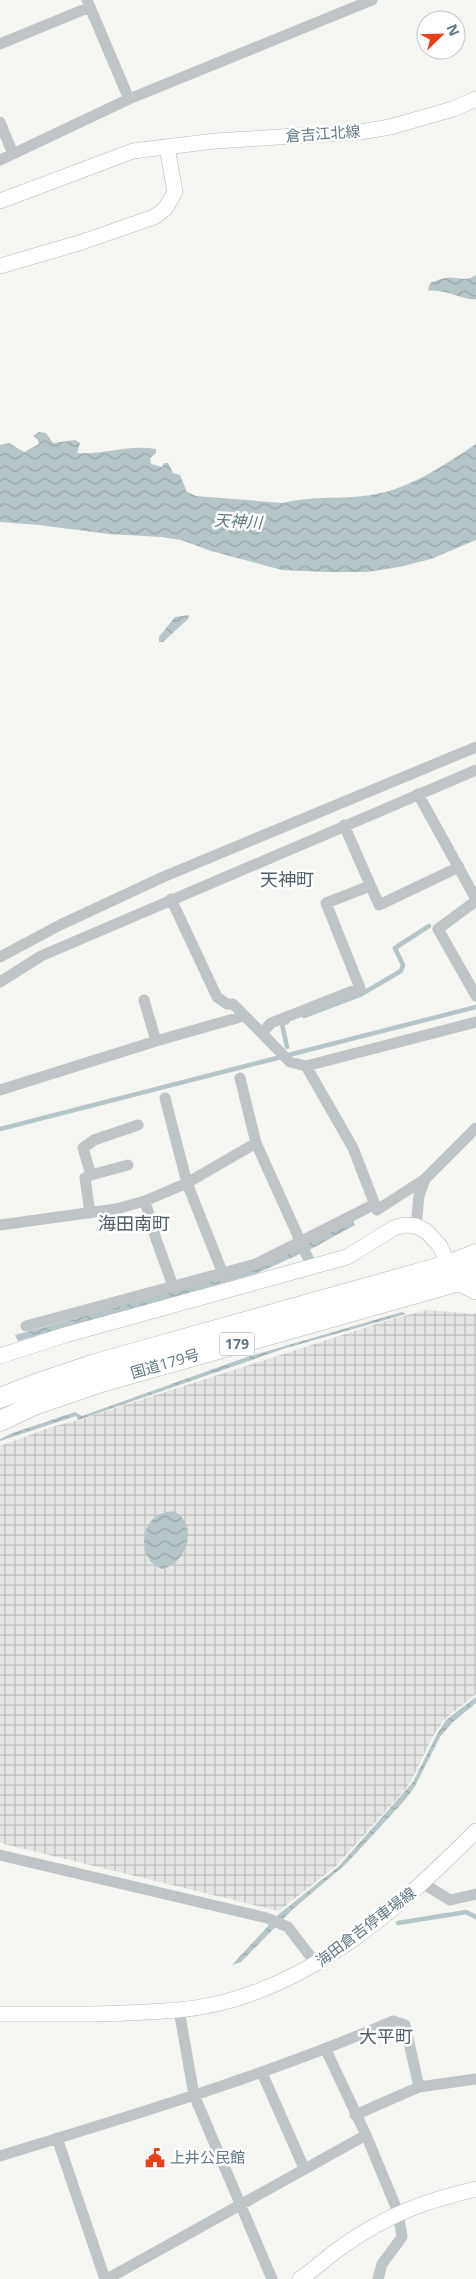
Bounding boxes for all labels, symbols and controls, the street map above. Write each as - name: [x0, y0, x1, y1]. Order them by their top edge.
- north arrow: [416, 10, 466, 60]
- text: N: [442, 21, 464, 39]
- street label: 倉吉江北線: [285, 120, 361, 146]
- water label: 天神川: [213, 509, 265, 533]
- district label: 天神町: [260, 867, 314, 891]
- district label: 海田南町: [98, 1211, 170, 1235]
- road number: 179: [220, 1332, 254, 1356]
- street label: 国道179号: [128, 1344, 201, 1382]
- street label: 海田倉吉停車場線: [311, 1882, 419, 1970]
- district label: 大平町: [359, 2024, 413, 2048]
- public building icon: 上井公民館: [144, 2147, 166, 2169]
- place label: 上井公民館: [170, 2147, 245, 2167]

